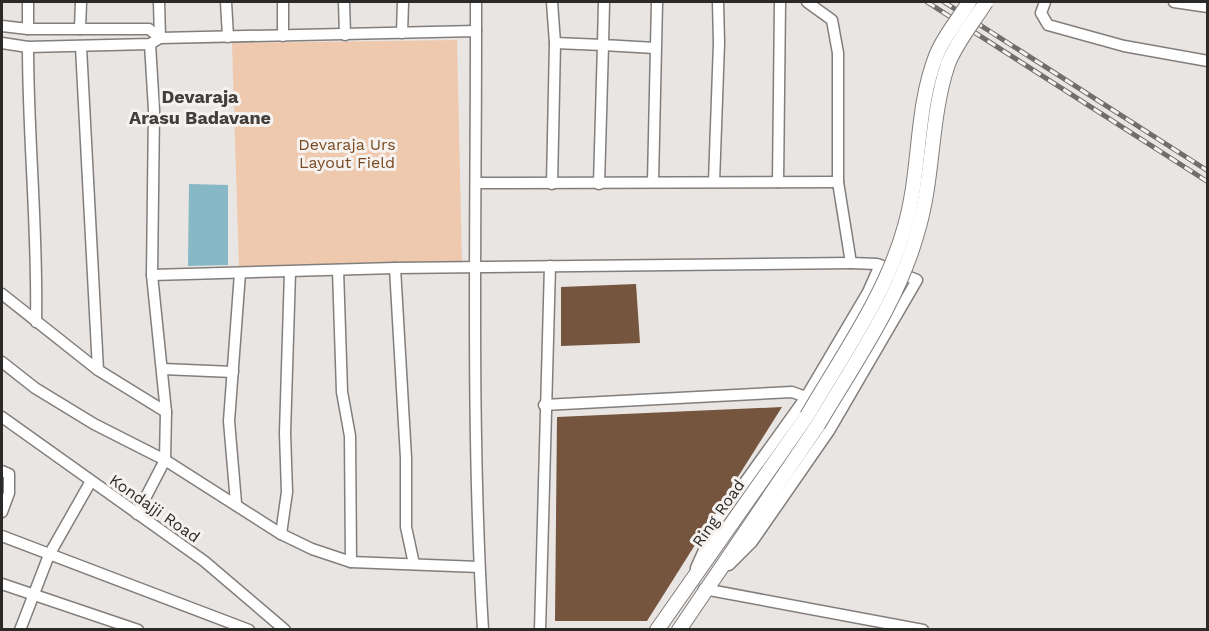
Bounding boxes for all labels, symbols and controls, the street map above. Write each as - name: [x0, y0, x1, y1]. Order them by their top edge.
- district label: Devaraja Arasu Badavane: [129, 86, 271, 128]
- park label: Devaraja Urs Layout Field: [298, 135, 396, 172]
- street label: Kondajji Road: [106, 470, 203, 547]
- street label: Ring Road: [688, 476, 748, 551]

